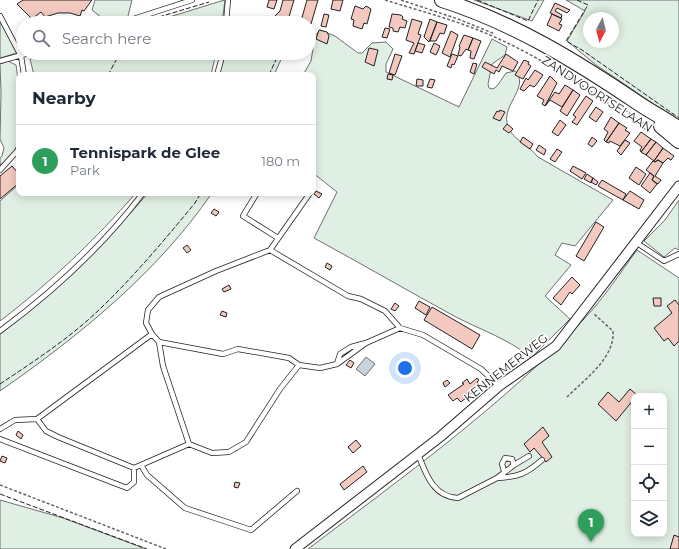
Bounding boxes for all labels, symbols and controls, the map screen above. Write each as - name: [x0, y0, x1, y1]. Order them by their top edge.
- north arrow: [583, 12, 619, 48]
- search box: [16, 16, 316, 60]
- icon: search: [30, 27, 52, 49]
- text: Search here: [62, 29, 151, 48]
- street label: ZANDVOORTSELAAN: [539, 52, 655, 135]
- text: Nearby: [32, 88, 96, 108]
- text: Tennispark de Glee: [70, 143, 220, 162]
- text: 1: [42, 153, 48, 169]
- text: 180 m: [261, 153, 300, 169]
- text: Park: [70, 162, 100, 178]
- street label: KENNEMERWEG: [461, 330, 551, 405]
- your location: [395, 358, 415, 378]
- map controls: [631, 393, 667, 537]
- button: +: [631, 393, 667, 429]
- button: −: [631, 429, 667, 465]
- button: locate: [631, 465, 667, 501]
- button: layers: [631, 501, 667, 537]
- pin: 1: [578, 509, 604, 542]

